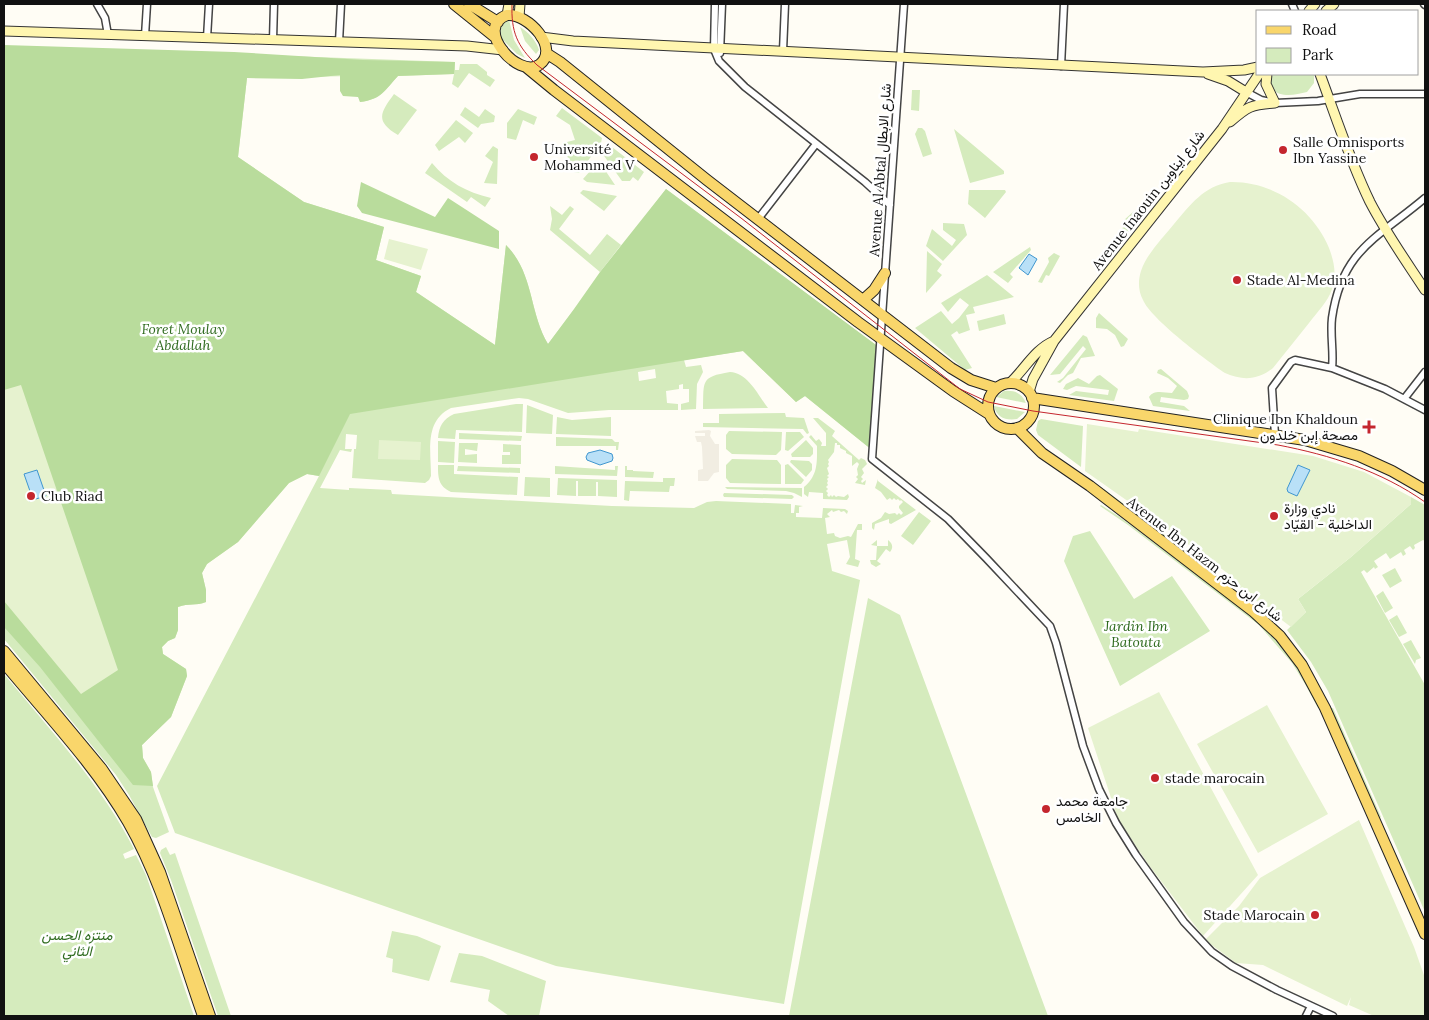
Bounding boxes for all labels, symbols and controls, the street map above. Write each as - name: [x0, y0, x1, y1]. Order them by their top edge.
- legend: [1256, 10, 1419, 75]
- text: Road: [1302, 20, 1337, 39]
- text: Park: [1302, 45, 1333, 64]
- street label: Avenue Al Abtal شارع الابطال: [865, 83, 897, 258]
- street label: Avenue Inaouin شارع ايناوين: [1087, 126, 1210, 276]
- place label: Salle Omnisports Ibn Yassine: [1293, 133, 1404, 167]
- place label: Université Mohammed V: [544, 140, 635, 174]
- marker: Salle Omnisports Ibn Yassine: [1277, 144, 1289, 156]
- marker: Université Mohammed V: [528, 151, 540, 163]
- place label: Stade Al-Medina: [1247, 271, 1355, 289]
- marker: Stade Al-Medina: [1231, 274, 1243, 286]
- park label: Foret Moulay Abdallah: [141, 320, 225, 354]
- place label: Clinique Ibn Khaldoun مصحة إبن خلدون: [1213, 410, 1358, 445]
- marker: Clinique Ibn Khaldoun مصحة إبن خلدون: [1362, 420, 1376, 434]
- place label: Club Riad: [41, 487, 103, 505]
- marker: Club Riad: [25, 490, 37, 502]
- street label: Avenue Ibn Hazm شارع ابن حزم: [1122, 492, 1286, 627]
- place label: نادي وزارة الداخلية - القيّاد: [1284, 499, 1372, 533]
- marker: نادي وزارة الداخلية - القيّاد: [1268, 510, 1280, 522]
- park label: Jardin Ibn Batouta: [1103, 617, 1168, 651]
- place label: stade marocain: [1165, 769, 1265, 787]
- marker: stade marocain: [1149, 772, 1161, 784]
- place label: جامعة محمد الخامس: [1056, 792, 1128, 826]
- marker: جامعة محمد الخامس: [1040, 803, 1052, 815]
- place label: Stade Marocain: [1204, 906, 1305, 924]
- marker: Stade Marocain: [1309, 909, 1321, 921]
- park label: منتزه الحسن الثاني: [42, 926, 113, 963]

